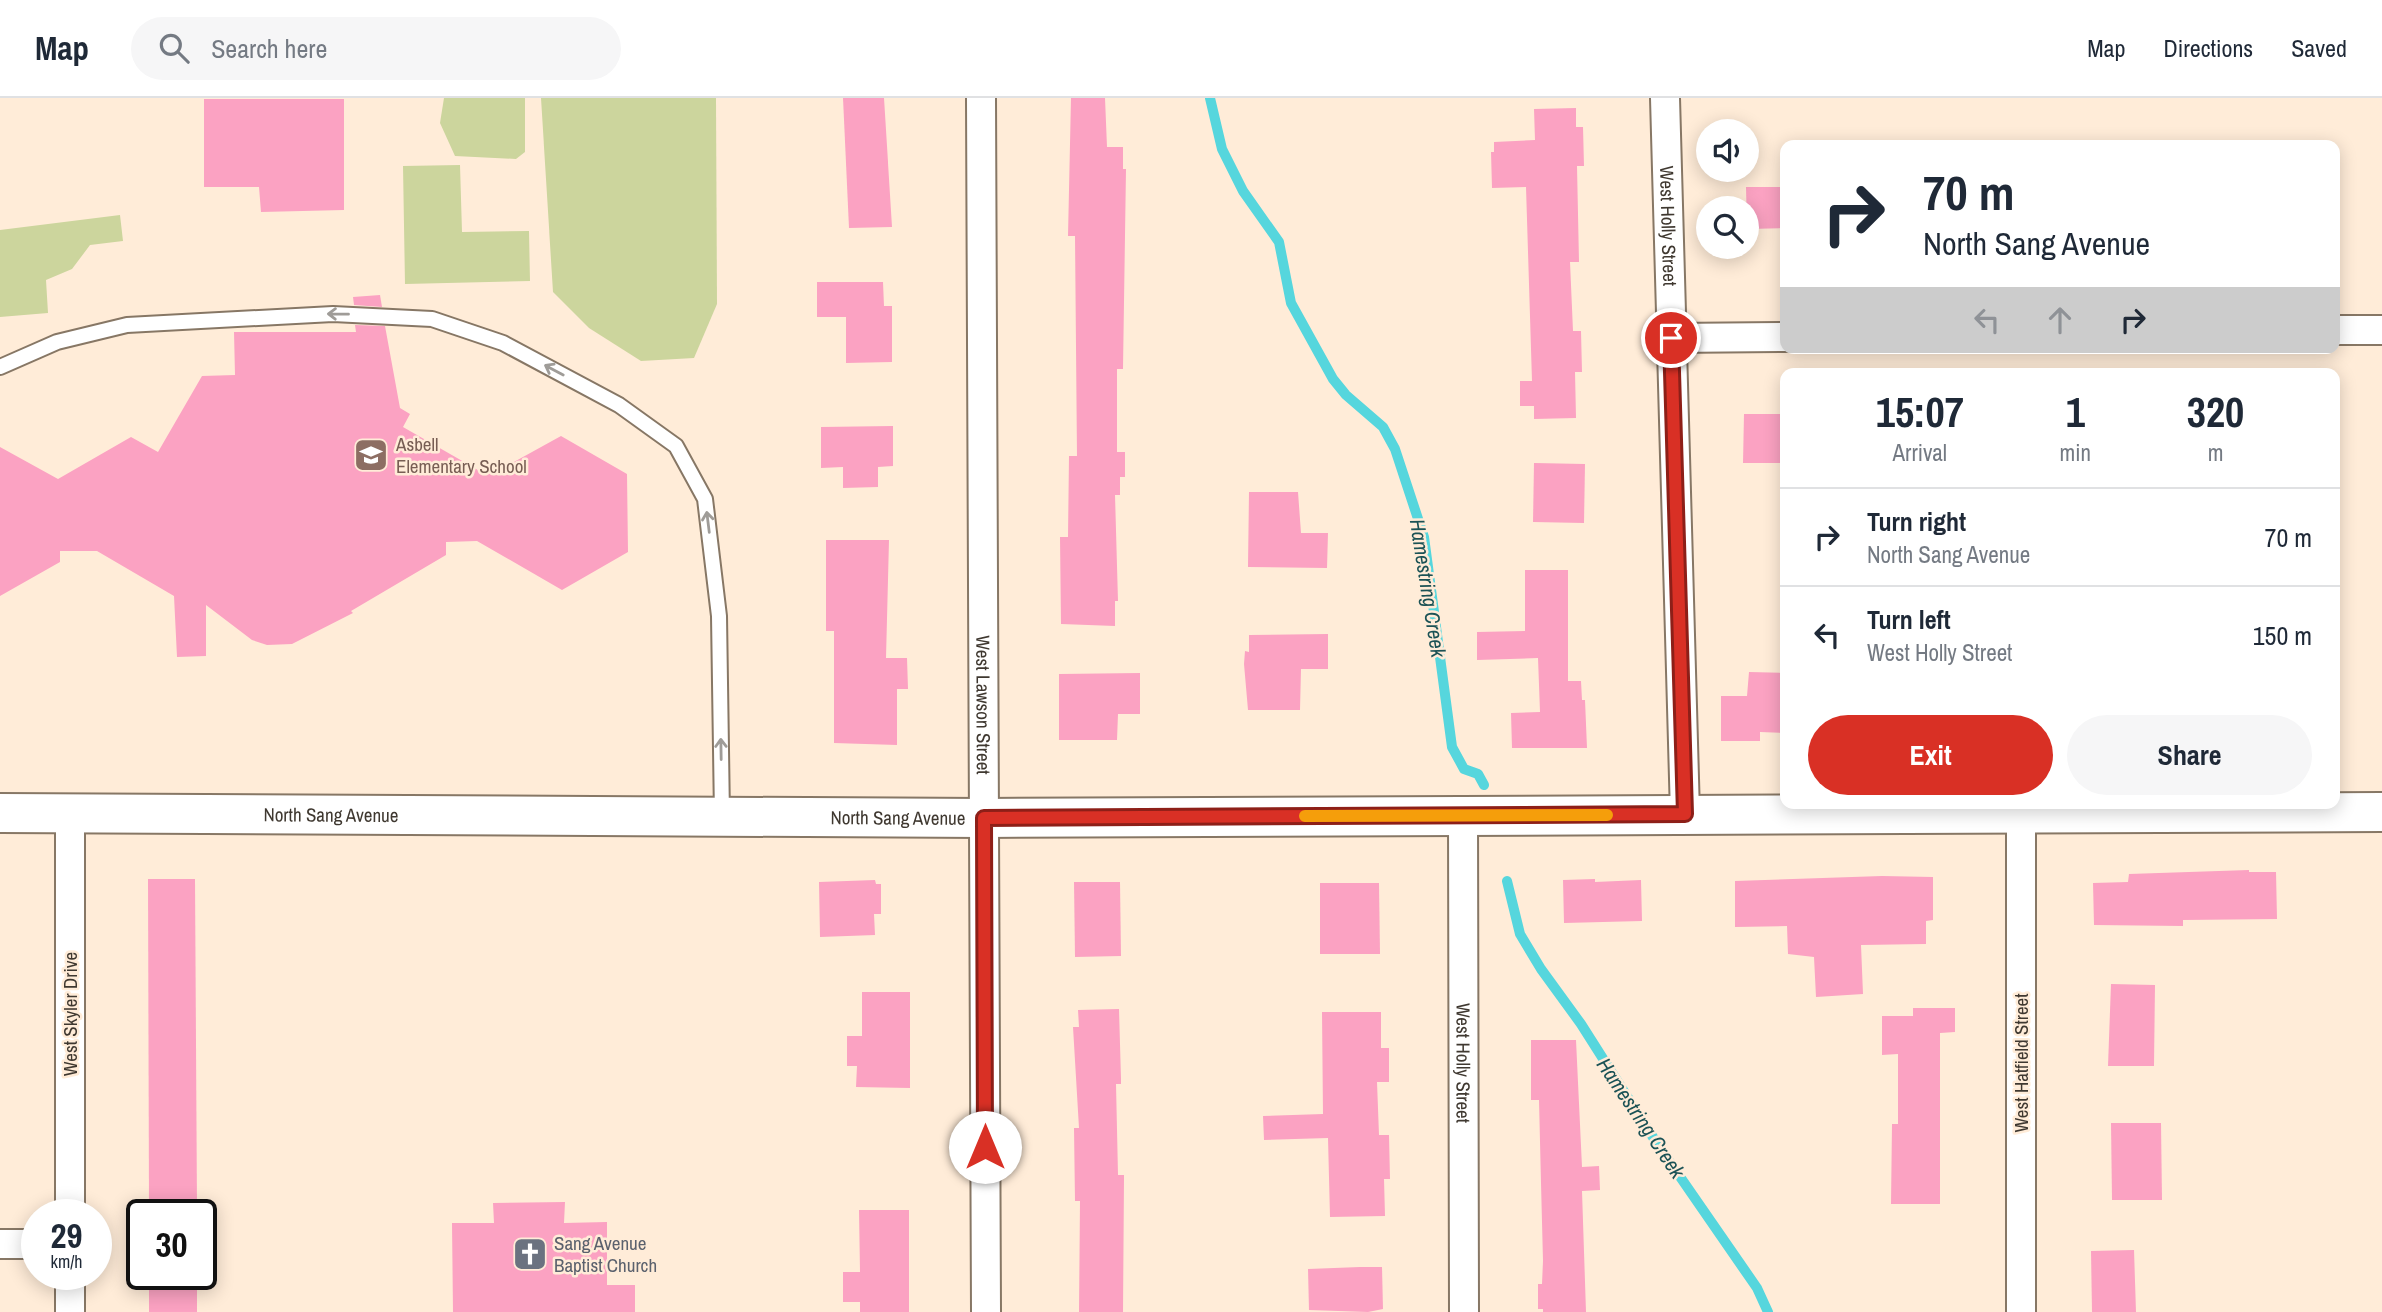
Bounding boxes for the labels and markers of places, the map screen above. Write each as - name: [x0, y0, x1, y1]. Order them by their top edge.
- pin: [1641, 308, 1701, 368]
- place label: Asbell Elementary School: [395, 431, 527, 479]
- school or university icon: Asbell Elementary School: [352, 436, 390, 474]
- place label: Sang Avenue Baptist Church: [554, 1230, 657, 1278]
- church icon: Sang Avenue Baptist Church: [511, 1235, 549, 1273]

